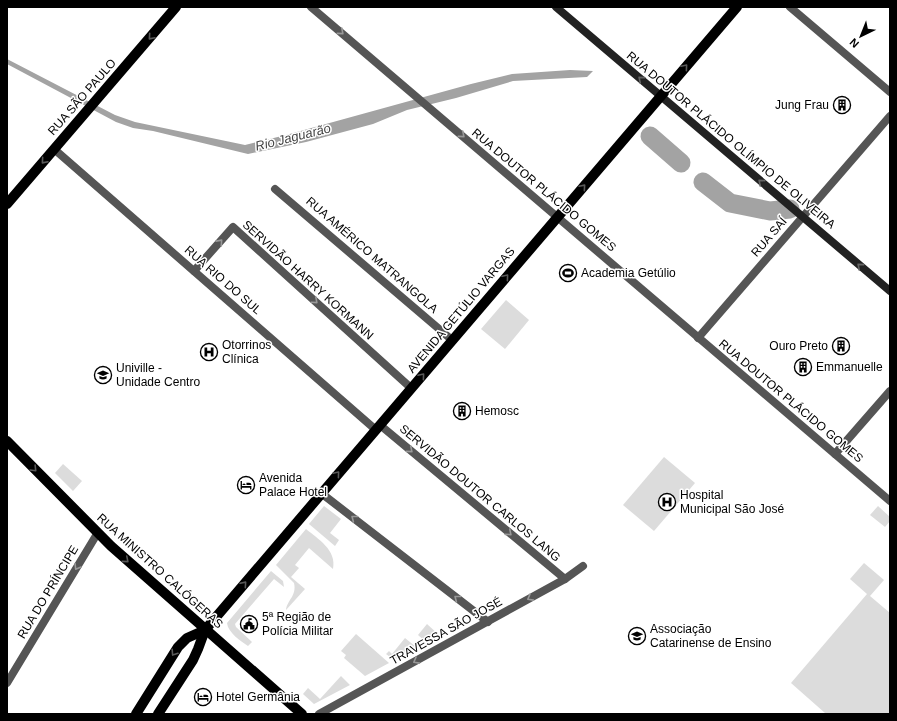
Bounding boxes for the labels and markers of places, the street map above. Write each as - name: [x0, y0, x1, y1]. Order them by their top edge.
- building icon: Jung Frau: [832, 95, 852, 115]
- place label: Jung Frau: [775, 98, 829, 112]
- sports icon: Academia Getúlio: [558, 263, 578, 283]
- place label: Academia Getúlio: [581, 266, 676, 280]
- building icon: Ouro Preto: [831, 336, 851, 356]
- place label: Otorrinos Clínica: [222, 338, 271, 366]
- place label: Ouro Preto: [769, 339, 828, 353]
- hospital icon: Otorrinos Clínica: [199, 342, 219, 362]
- building icon: Emmanuelle: [793, 357, 813, 377]
- place label: Emmanuelle: [816, 360, 883, 374]
- place label: Univille - Unidade Centro: [116, 361, 200, 389]
- school or university icon: Univille - Unidade Centro: [93, 365, 113, 385]
- building icon: Hemosc: [452, 401, 472, 421]
- place label: Hemosc: [475, 404, 519, 418]
- place label: Avenida Palace Hotel: [259, 471, 327, 499]
- hotel icon: Avenida Palace Hotel: [236, 475, 256, 495]
- place label: Hospital Municipal São José: [680, 488, 784, 516]
- hospital icon: Hospital Municipal São José: [657, 492, 677, 512]
- place label: 5ª Região de Polícia Militar: [262, 610, 333, 638]
- public building icon: 5ª Região de Polícia Militar: [239, 614, 259, 634]
- place label: Associação Catarinense de Ensino: [650, 622, 772, 650]
- school or university icon: Associação Catarinense de Ensino: [627, 626, 647, 646]
- hotel icon: Hotel Germânia: [193, 687, 213, 707]
- place label: Hotel Germânia: [216, 690, 300, 704]

